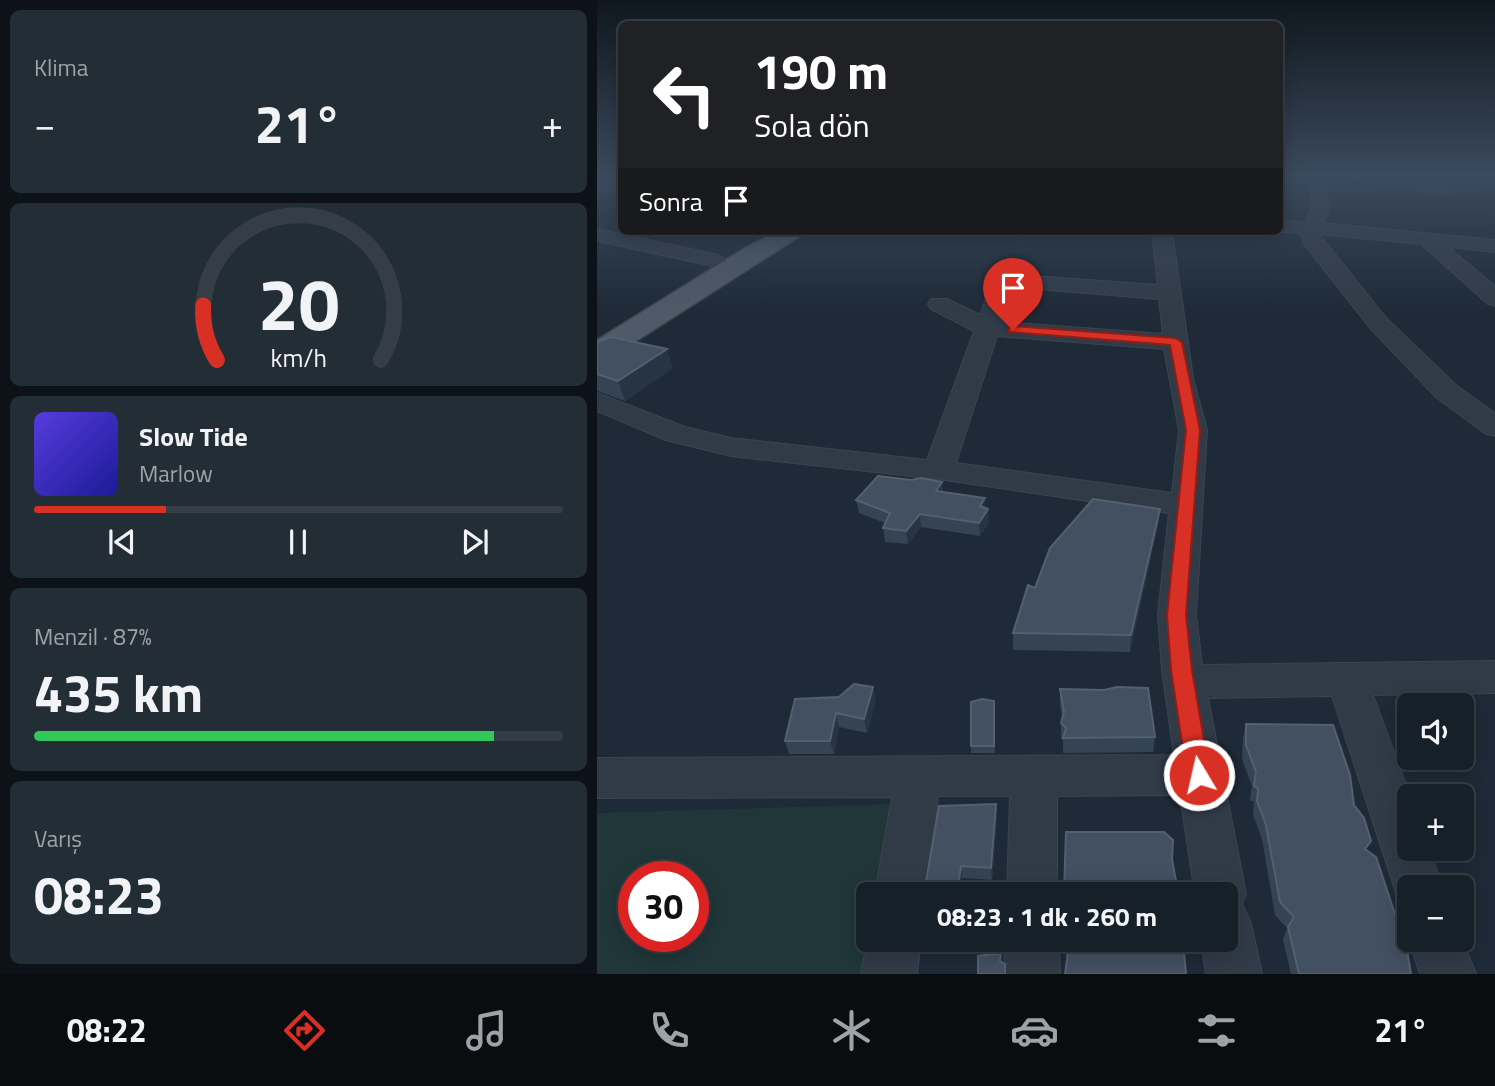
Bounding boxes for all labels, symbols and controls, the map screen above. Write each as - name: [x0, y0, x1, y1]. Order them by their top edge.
- text: 190 m: [754, 33, 888, 108]
- icon: left: [639, 49, 730, 140]
- text: Klima: [34, 50, 88, 85]
- text: 21°: [255, 84, 342, 163]
- text: −: [34, 95, 55, 153]
- text: +: [542, 95, 563, 153]
- text: Sola dön: [754, 101, 870, 149]
- text: Sonra: [639, 182, 703, 221]
- icon: arrive: [717, 182, 755, 220]
- text: 20: [258, 249, 339, 359]
- pin: [983, 258, 1043, 330]
- icon: arrive: [994, 269, 1032, 307]
- text: km/h: [270, 339, 327, 377]
- text: Slow Tide: [139, 417, 248, 456]
- text: Marlow: [139, 456, 213, 491]
- icon: previous: [103, 523, 141, 561]
- icon: pause: [279, 523, 317, 561]
- icon: next: [456, 523, 494, 561]
- text: Menzil · 87%: [34, 619, 152, 654]
- text: 435 km: [34, 653, 203, 732]
- map controls: [1397, 693, 1474, 952]
- button: sound: [1397, 693, 1474, 770]
- position arrow: [1162, 738, 1236, 812]
- button: +: [1397, 784, 1474, 861]
- text: Varış: [34, 821, 82, 856]
- text: 08:23: [34, 855, 164, 934]
- speed limit sign: 30: [618, 861, 709, 952]
- button: −: [1397, 875, 1474, 952]
- text: 08:23 · 1 dk · 260 m: [937, 897, 1157, 936]
- text: 08:22: [67, 1006, 147, 1054]
- icon: directions: [280, 1006, 329, 1055]
- icon: music: [462, 1006, 511, 1055]
- icon: phone: [645, 1006, 694, 1055]
- icon: climate: [827, 1006, 876, 1055]
- icon: car: [1010, 1006, 1059, 1055]
- icon: filters: [1192, 1006, 1241, 1055]
- text: 21°: [1374, 1006, 1428, 1054]

